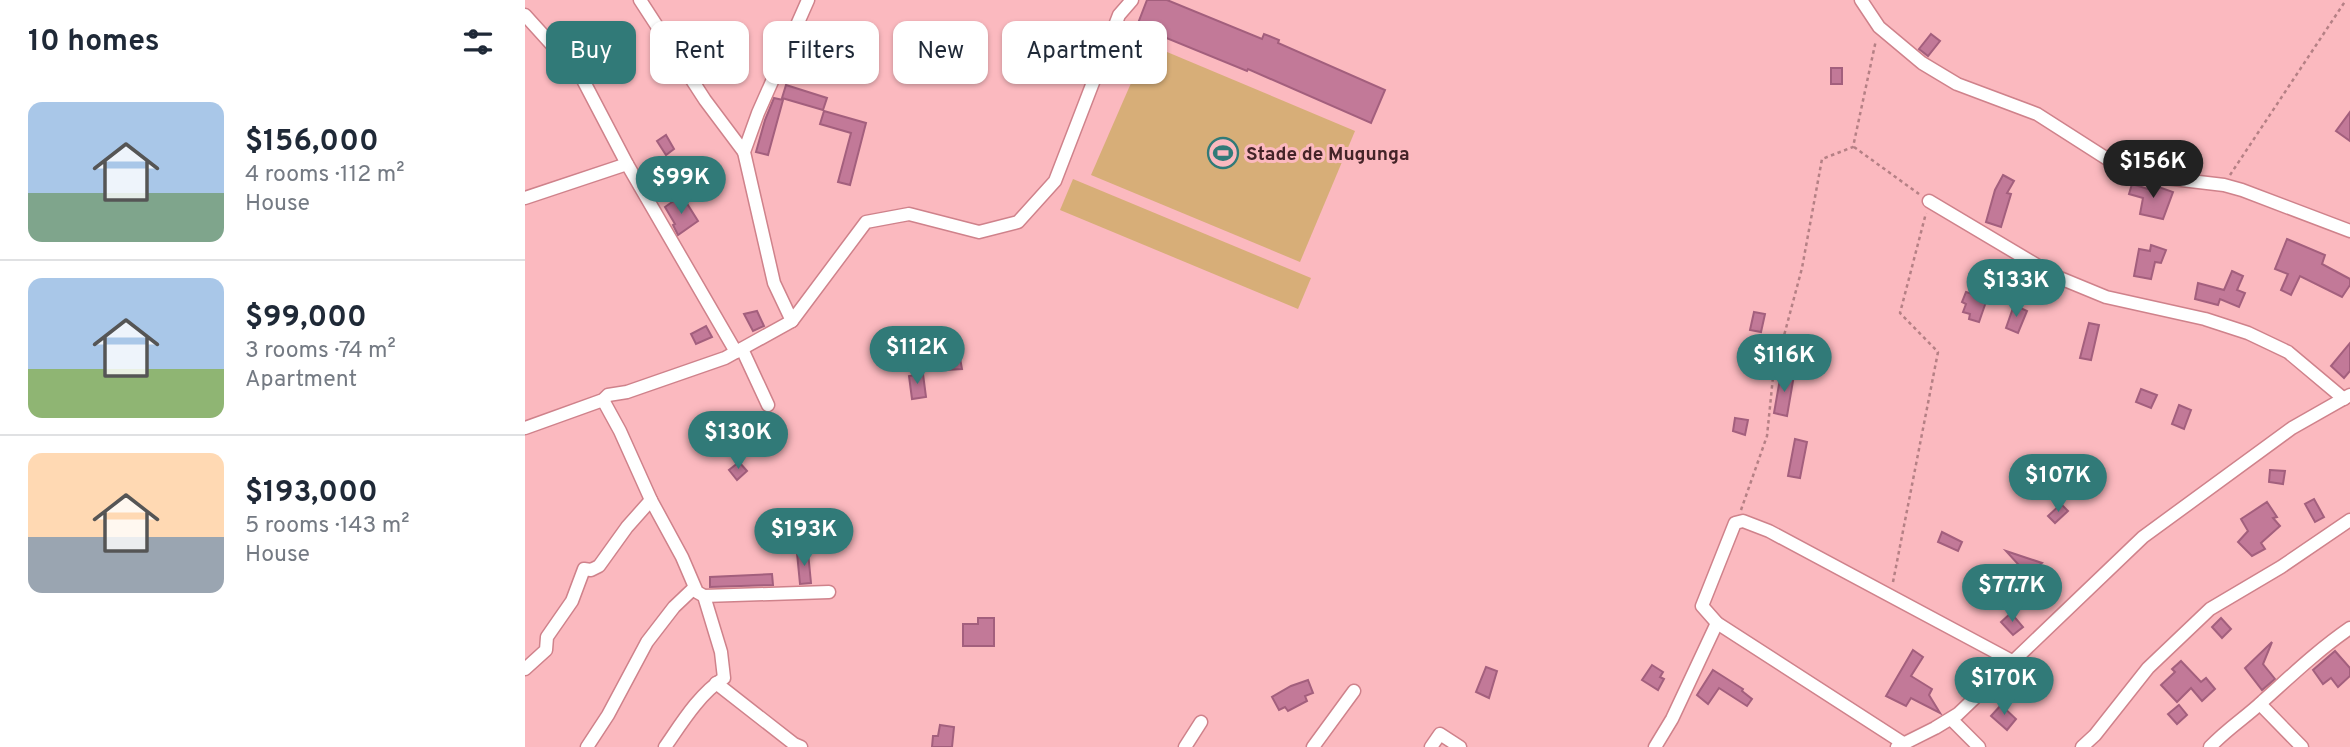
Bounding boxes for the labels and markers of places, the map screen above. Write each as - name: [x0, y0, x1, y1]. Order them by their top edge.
- sports icon: Stade de Mugunga: [1206, 136, 1240, 170]
- pin: $156K: [2104, 140, 2202, 200]
- place label: Stade de Mugunga: [1246, 143, 1410, 167]
- pin: $99K: [640, 156, 722, 216]
- pin: $133K: [1967, 260, 2065, 319]
- pin: $112K: [868, 326, 966, 386]
- pin: $116K: [1735, 334, 1833, 394]
- pin: $130K: [689, 412, 787, 471]
- pin: $107K: [2009, 454, 2107, 514]
- pin: $193K: [755, 508, 853, 568]
- pin: $77.7K: [1955, 564, 2069, 624]
- pin: $170K: [1955, 658, 2053, 717]

